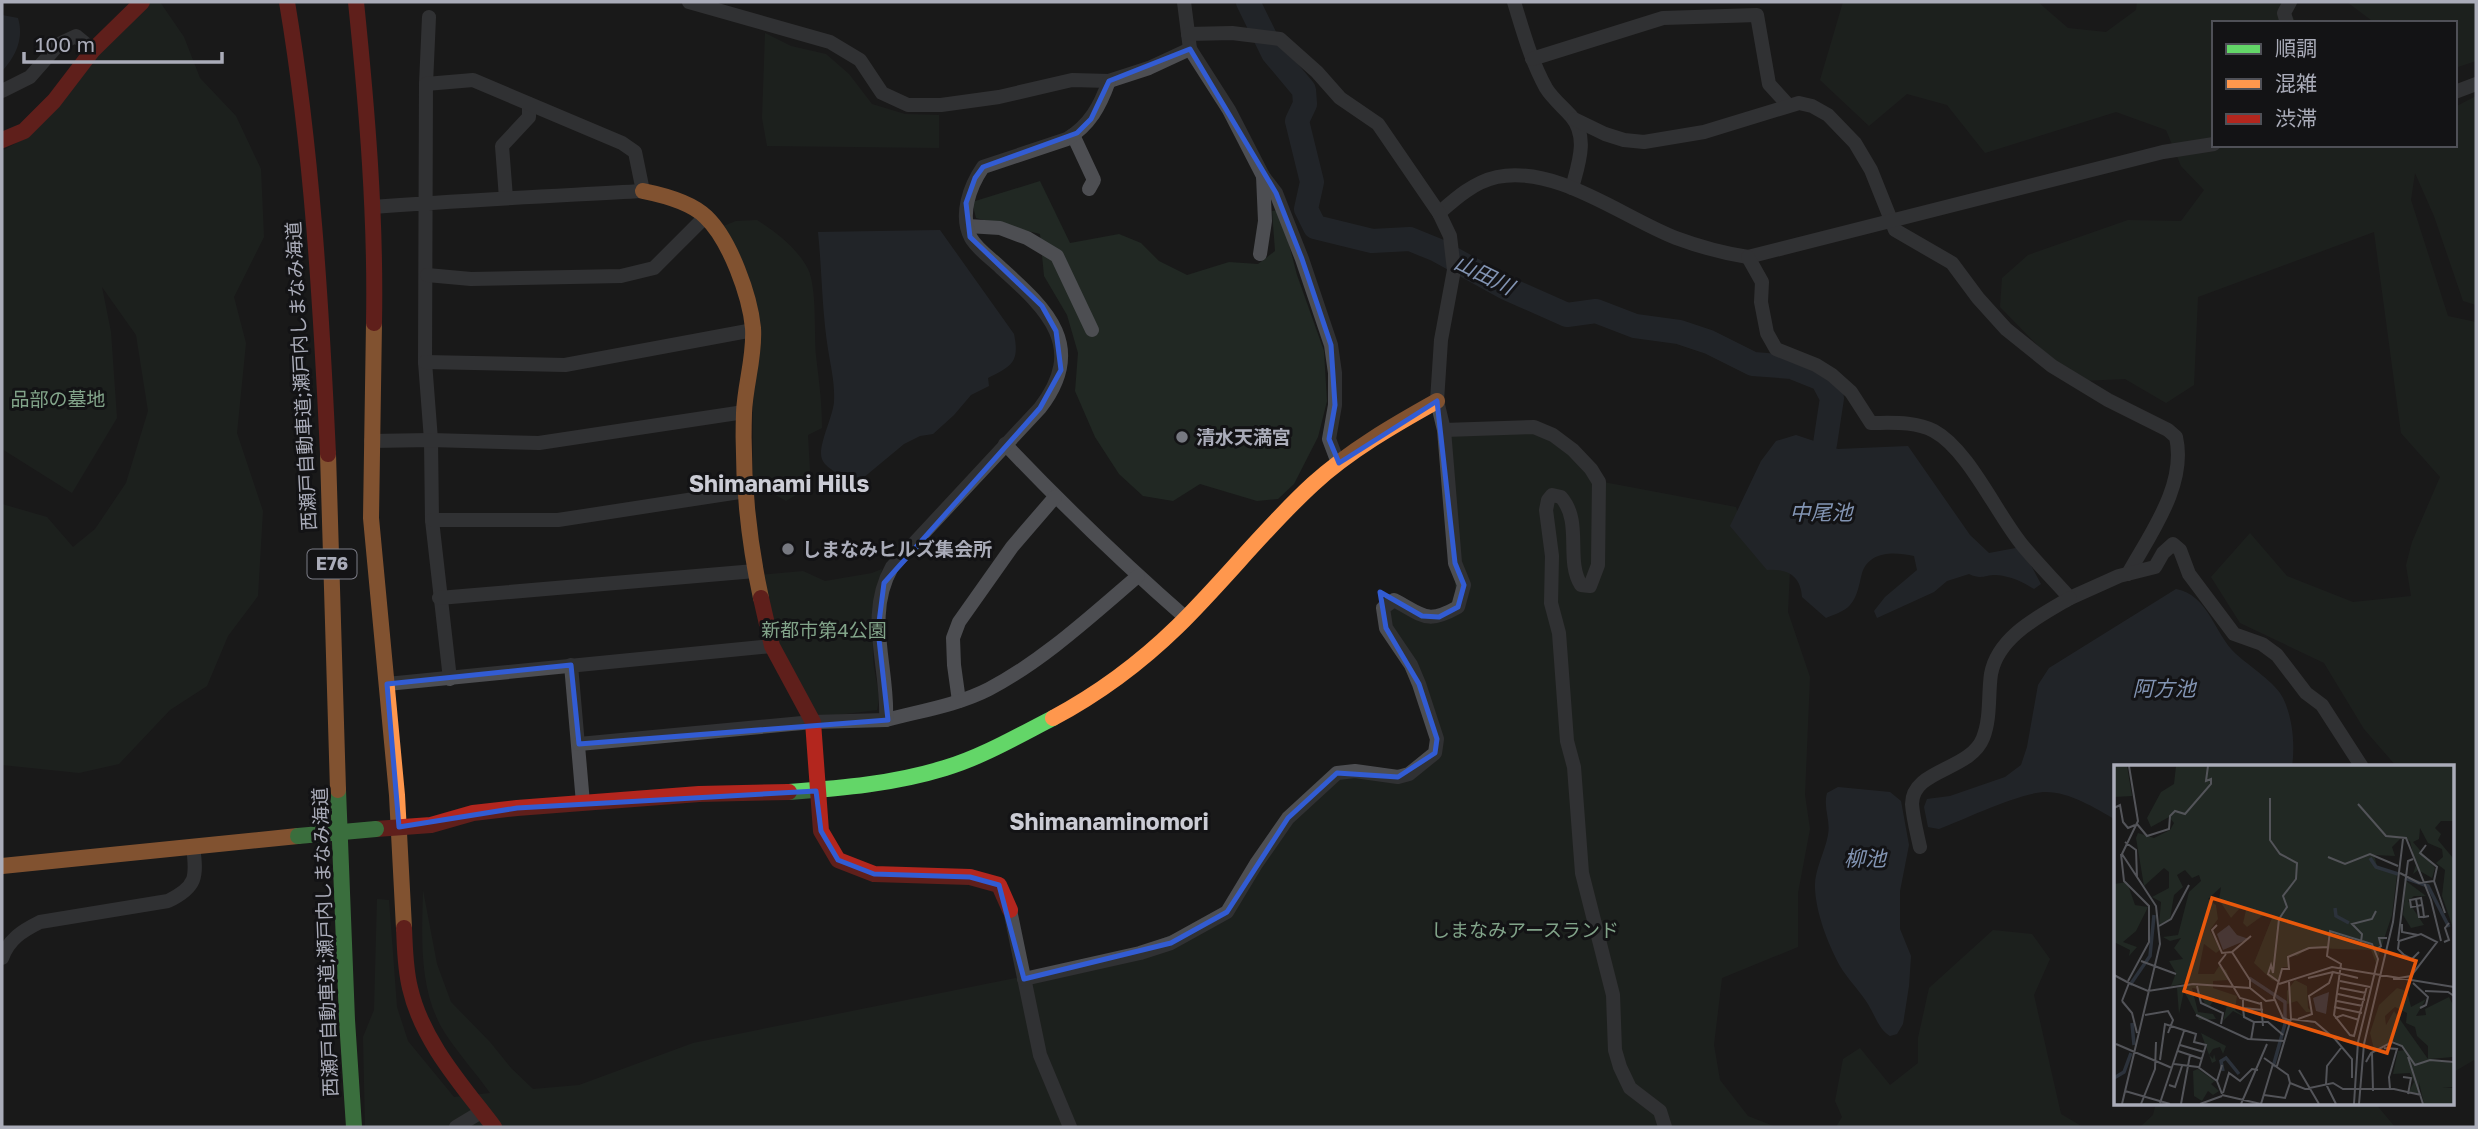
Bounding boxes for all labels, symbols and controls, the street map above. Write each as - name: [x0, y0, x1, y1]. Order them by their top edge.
- scale bar: [24, 21, 222, 65]
- legend: [2212, 21, 2457, 147]
- text: 100 m: [35, 31, 95, 57]
- text: 順調: [2275, 35, 2317, 61]
- text: 混雑: [2275, 70, 2317, 96]
- text: 渋滞: [2275, 105, 2317, 131]
- street label: 西瀬戸自動車道;瀬戸内しまなみ海道: [281, 221, 320, 531]
- water label: 山田川: [1450, 249, 1520, 300]
- park label: 品部の墓地: [10, 387, 106, 410]
- place label: 清水天満宮: [1196, 425, 1291, 448]
- marker: 清水天満宮: [1174, 429, 1190, 445]
- district label: Shimanami Hills: [689, 469, 869, 497]
- water label: 中尾池: [1790, 499, 1854, 525]
- place label: しまなみヒルズ集会所: [802, 537, 992, 560]
- marker: しまなみヒルズ集会所: [780, 541, 796, 557]
- road number: E76: [308, 550, 356, 578]
- park label: 新都市第4公園: [761, 618, 887, 641]
- water label: 阿方池: [2133, 675, 2197, 701]
- inset map: [2114, 765, 2454, 1104]
- street label: 西瀬戸自動車道;瀬戸内しまなみ海道: [308, 787, 341, 1097]
- district label: Shimanaminomori: [1009, 807, 1209, 835]
- water label: 柳池: [1844, 845, 1888, 871]
- park label: しまなみアースランド: [1431, 918, 1619, 941]

